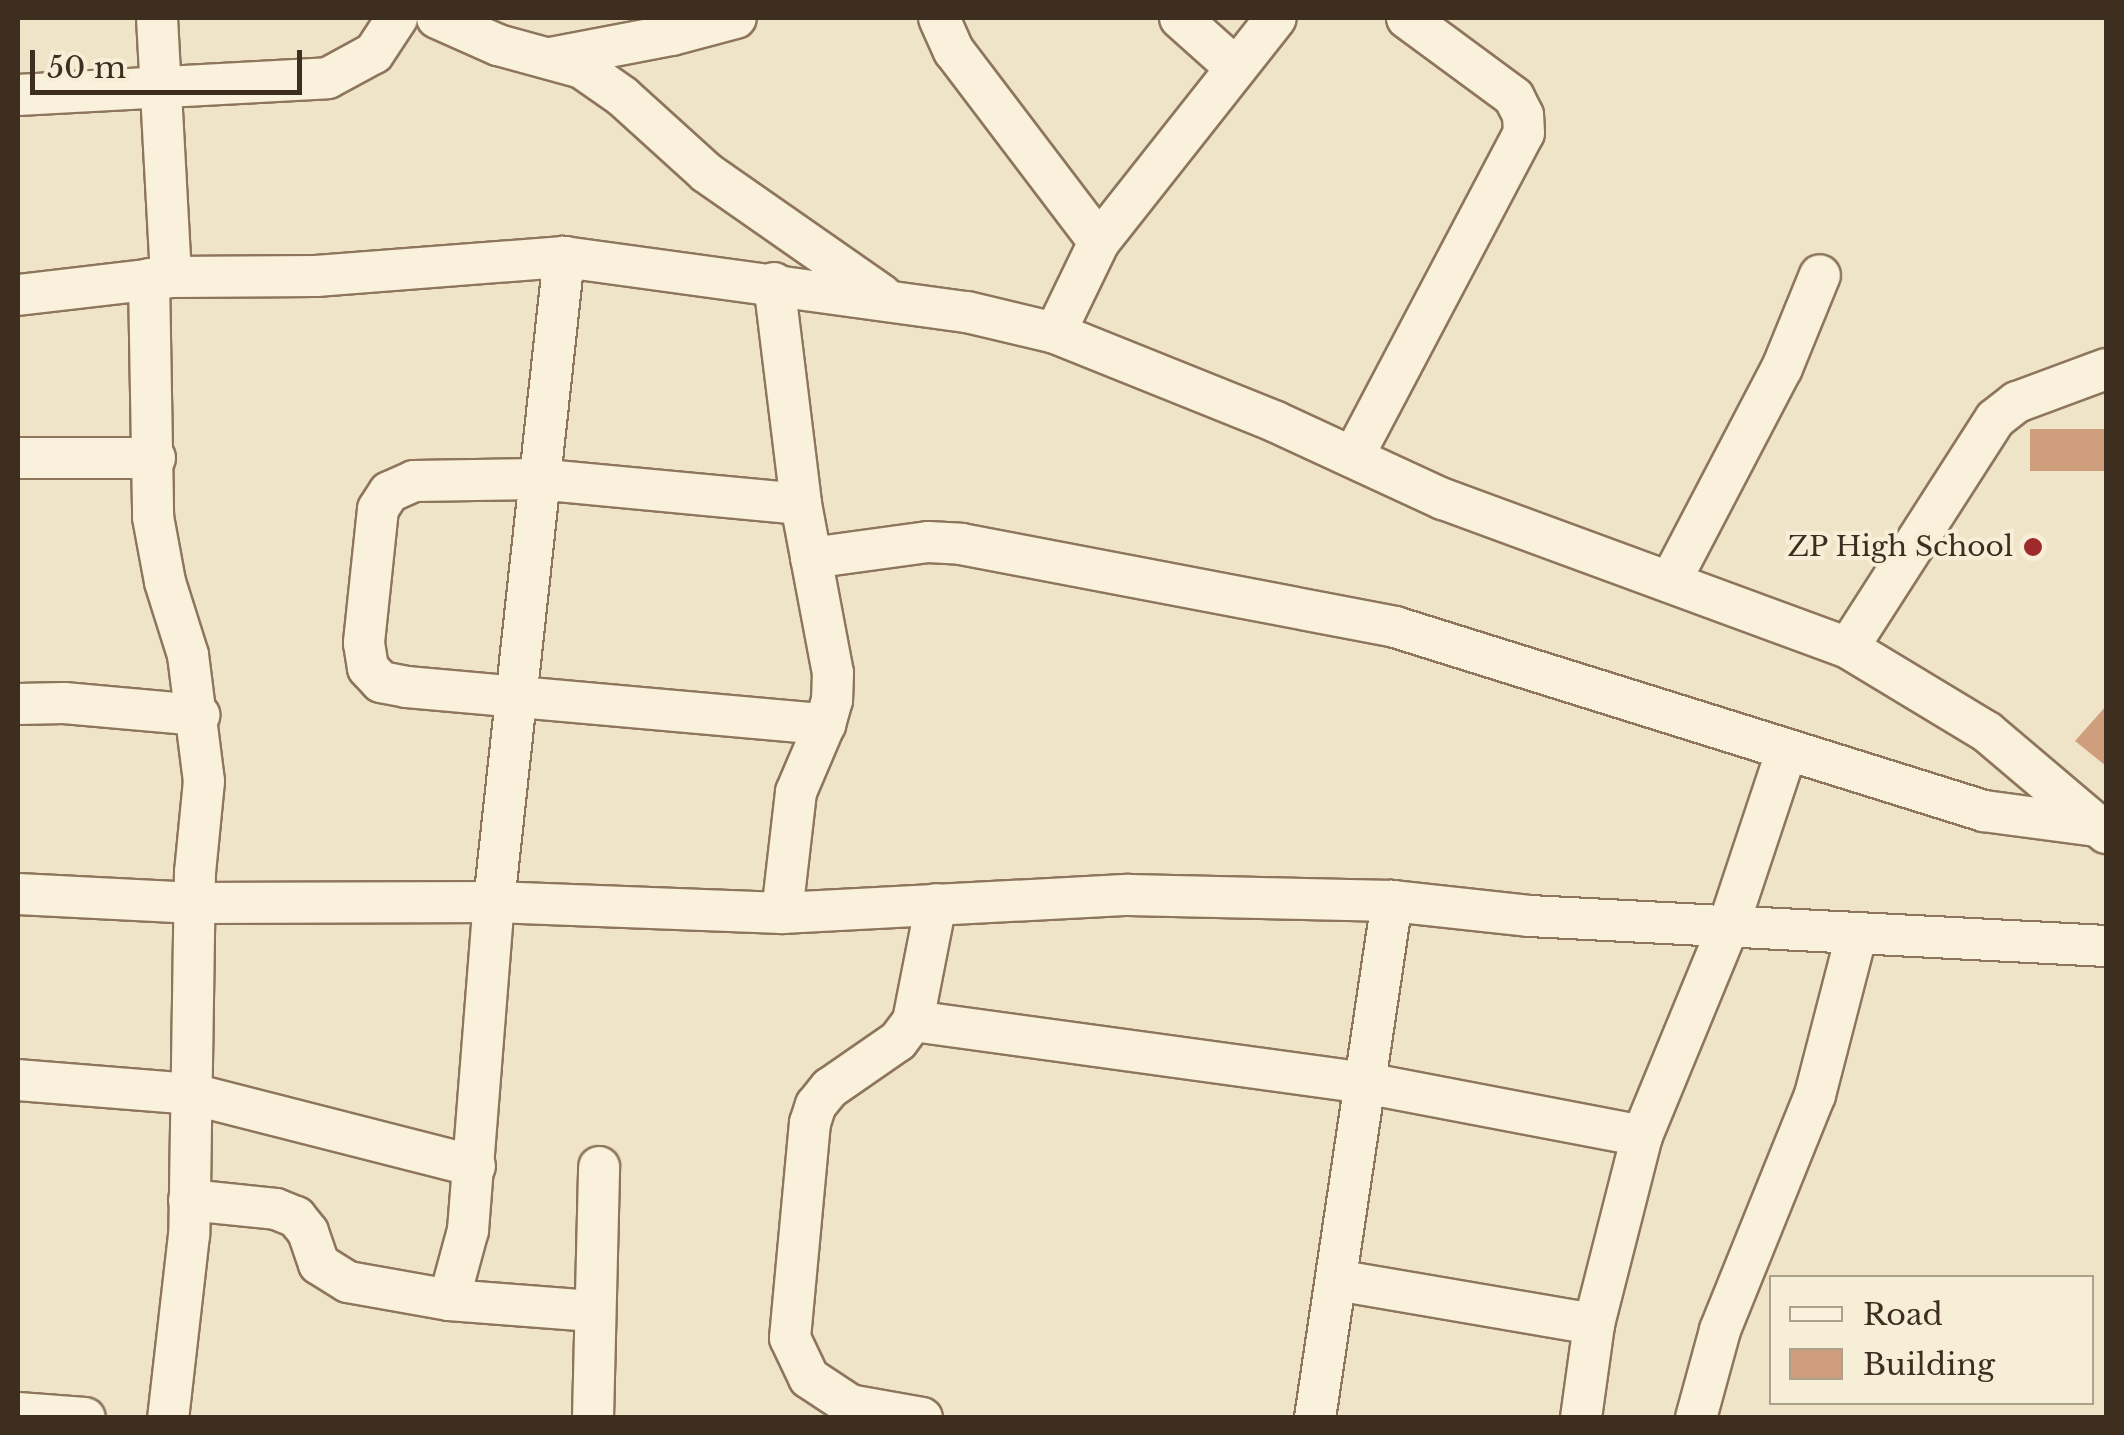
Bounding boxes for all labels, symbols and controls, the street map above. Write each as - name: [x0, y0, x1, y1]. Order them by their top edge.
- scale bar: [35, 30, 308, 92]
- text: 50 m: [47, 49, 126, 86]
- place label: ZP High School: [1787, 530, 2013, 564]
- marker: ZP High School: [2022, 536, 2044, 558]
- legend: [1769, 1275, 2094, 1405]
- text: Road: [1863, 1296, 1943, 1333]
- text: Building: [1863, 1346, 1995, 1383]

